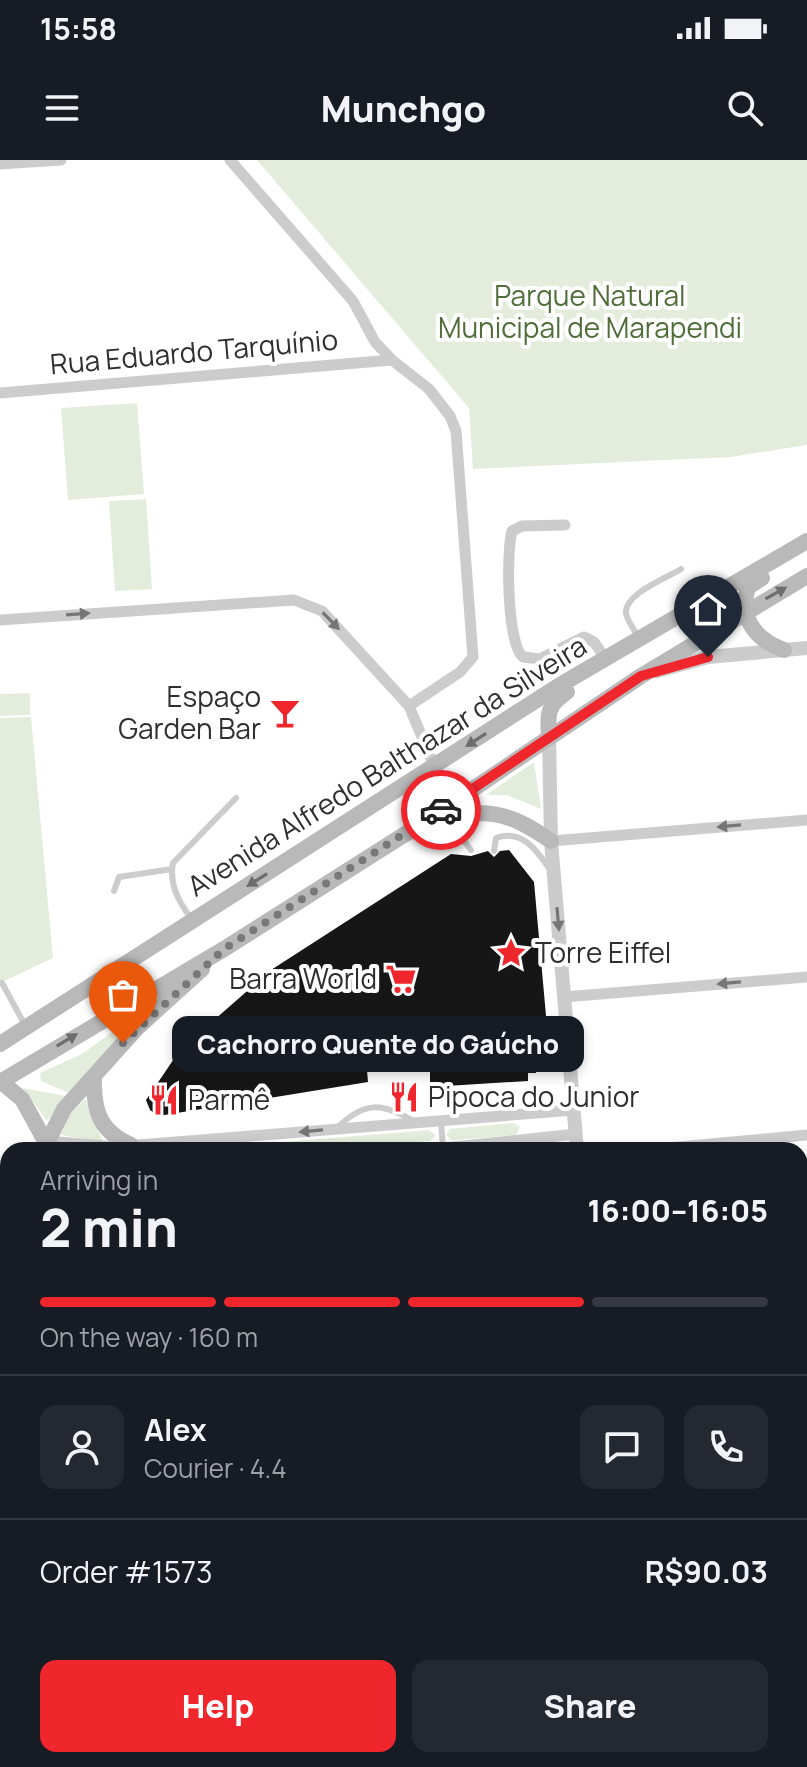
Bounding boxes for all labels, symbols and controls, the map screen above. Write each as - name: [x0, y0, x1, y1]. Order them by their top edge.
- text: 15:58: [40, 8, 117, 49]
- text: Munchgo: [321, 84, 486, 133]
- icon: menu: [40, 86, 84, 130]
- icon: search: [723, 86, 767, 130]
- park label: Parque Natural Municipal de Marapendi: [438, 276, 742, 346]
- street label: Rua Eduardo Tarquínio: [48, 319, 339, 383]
- pin: [674, 575, 742, 657]
- one-way arrow: [765, 586, 787, 600]
- icon: home: [686, 587, 730, 631]
- one-way arrow: [66, 607, 91, 620]
- one-way arrow: [321, 611, 340, 630]
- street label: Avenida Alfredo Balthazar da Silveira: [180, 626, 593, 904]
- place label: Espaço Garden Bar: [118, 677, 261, 747]
- bar icon: Espaço Garden Bar: [268, 696, 302, 730]
- one-way arrow: [466, 733, 487, 748]
- courier: [401, 770, 481, 850]
- icon: car: [419, 788, 463, 832]
- one-way arrow: [716, 820, 741, 833]
- one-way arrow: [246, 873, 268, 887]
- one-way arrow: [551, 907, 564, 932]
- place label: Torre Eiffel: [535, 933, 671, 971]
- place icon: Torre Eiffel: [494, 936, 528, 970]
- place label: Barra World: [229, 959, 377, 997]
- pin: [89, 961, 157, 1043]
- supermarket icon: Barra World: [384, 962, 418, 996]
- icon: bag: [101, 973, 145, 1017]
- one-way arrow: [716, 977, 741, 990]
- callout: Cachorro Quente do Gaúcho: [171, 1015, 583, 1071]
- text: Cachorro Quente do Gaúcho: [197, 1026, 559, 1062]
- one-way arrow: [56, 1034, 78, 1048]
- place label: Pipoca do Junior: [428, 1077, 639, 1115]
- place label: Parmê: [188, 1080, 270, 1118]
- restaurant icon: Pipoca do Junior: [387, 1080, 421, 1114]
- restaurant icon: Parmê: [147, 1083, 181, 1117]
- one-way arrow: [298, 1124, 323, 1137]
- text: Arriving in: [40, 1162, 158, 1198]
- text: 16:00–16:05: [587, 1190, 768, 1231]
- text: 2 min: [40, 1192, 178, 1263]
- text: On the way · 160 m: [40, 1319, 258, 1355]
- button: person: [40, 1405, 124, 1489]
- button: chat: [580, 1405, 664, 1489]
- button: phone: [684, 1405, 768, 1489]
- text: Alex: [144, 1409, 207, 1450]
- text: Courier · 4.4: [144, 1450, 286, 1486]
- text: Order #1573: [40, 1551, 213, 1592]
- text: R$90.03: [645, 1551, 768, 1592]
- button: Help: [40, 1660, 396, 1752]
- button: Share: [412, 1660, 768, 1752]

